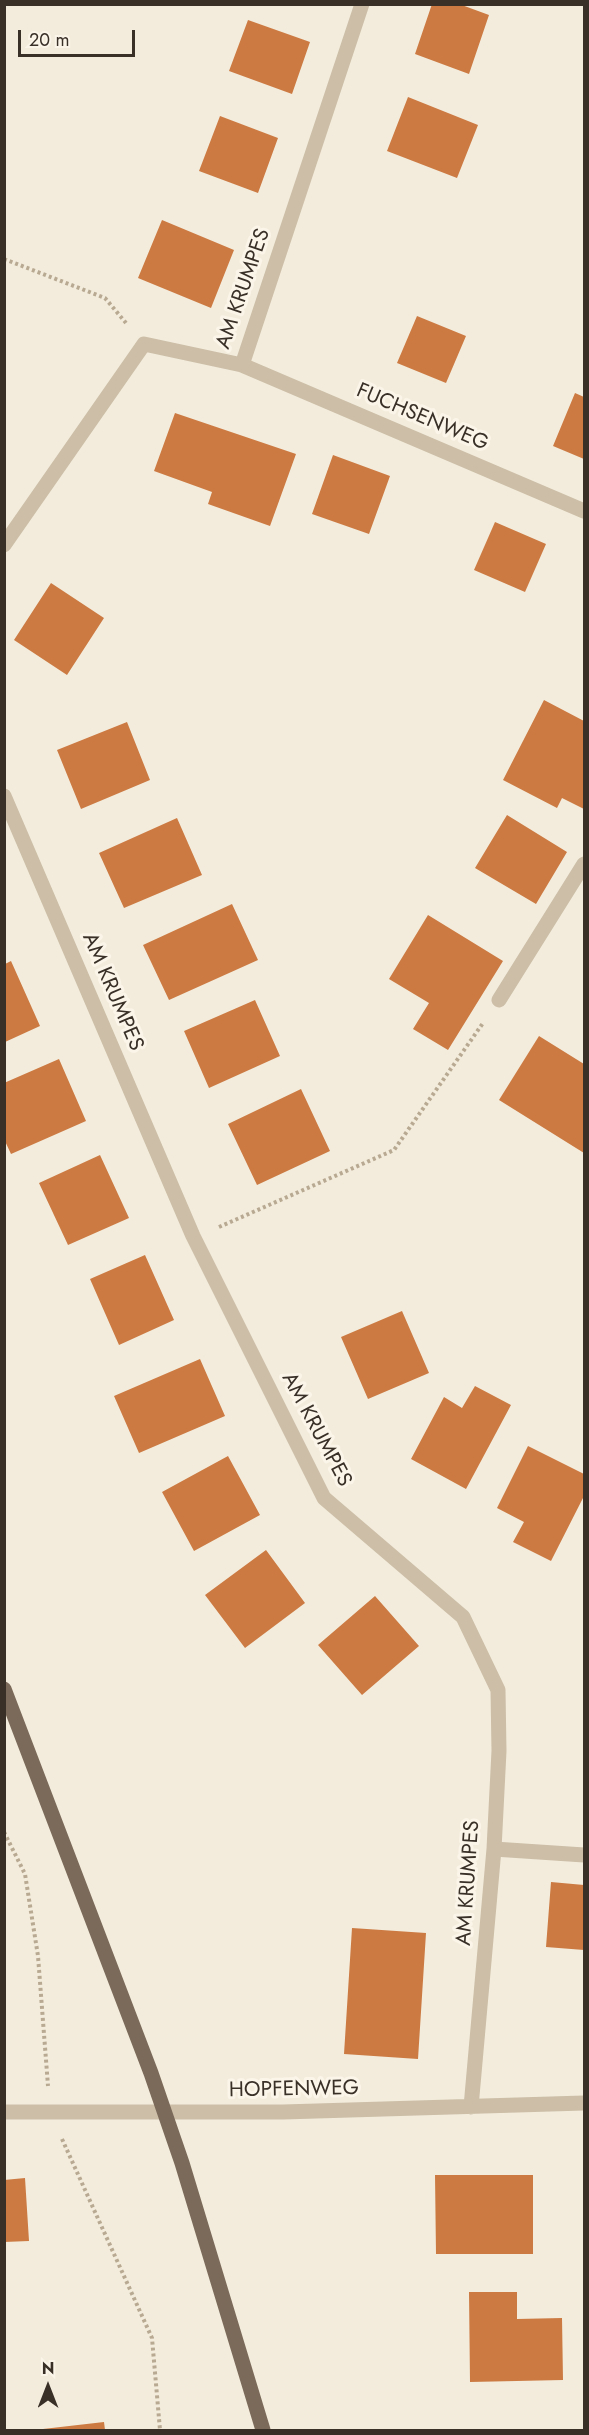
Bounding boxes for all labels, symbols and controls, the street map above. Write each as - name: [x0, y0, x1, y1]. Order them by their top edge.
- scale bar: [21, 18, 138, 56]
- text: 20 m: [29, 27, 69, 53]
- street label: AM KRUMPES: [212, 226, 276, 352]
- street label: FUCHSENWEG: [352, 379, 492, 457]
- street label: AM KRUMPES: [76, 929, 148, 1055]
- street label: AM KRUMPES: [275, 1369, 357, 1491]
- street label: AM KRUMPES: [452, 1820, 486, 1946]
- street label: HOPFENWEG: [229, 2076, 359, 2104]
- north arrow: [18, 2357, 78, 2417]
- text: N: [42, 2357, 54, 2380]

